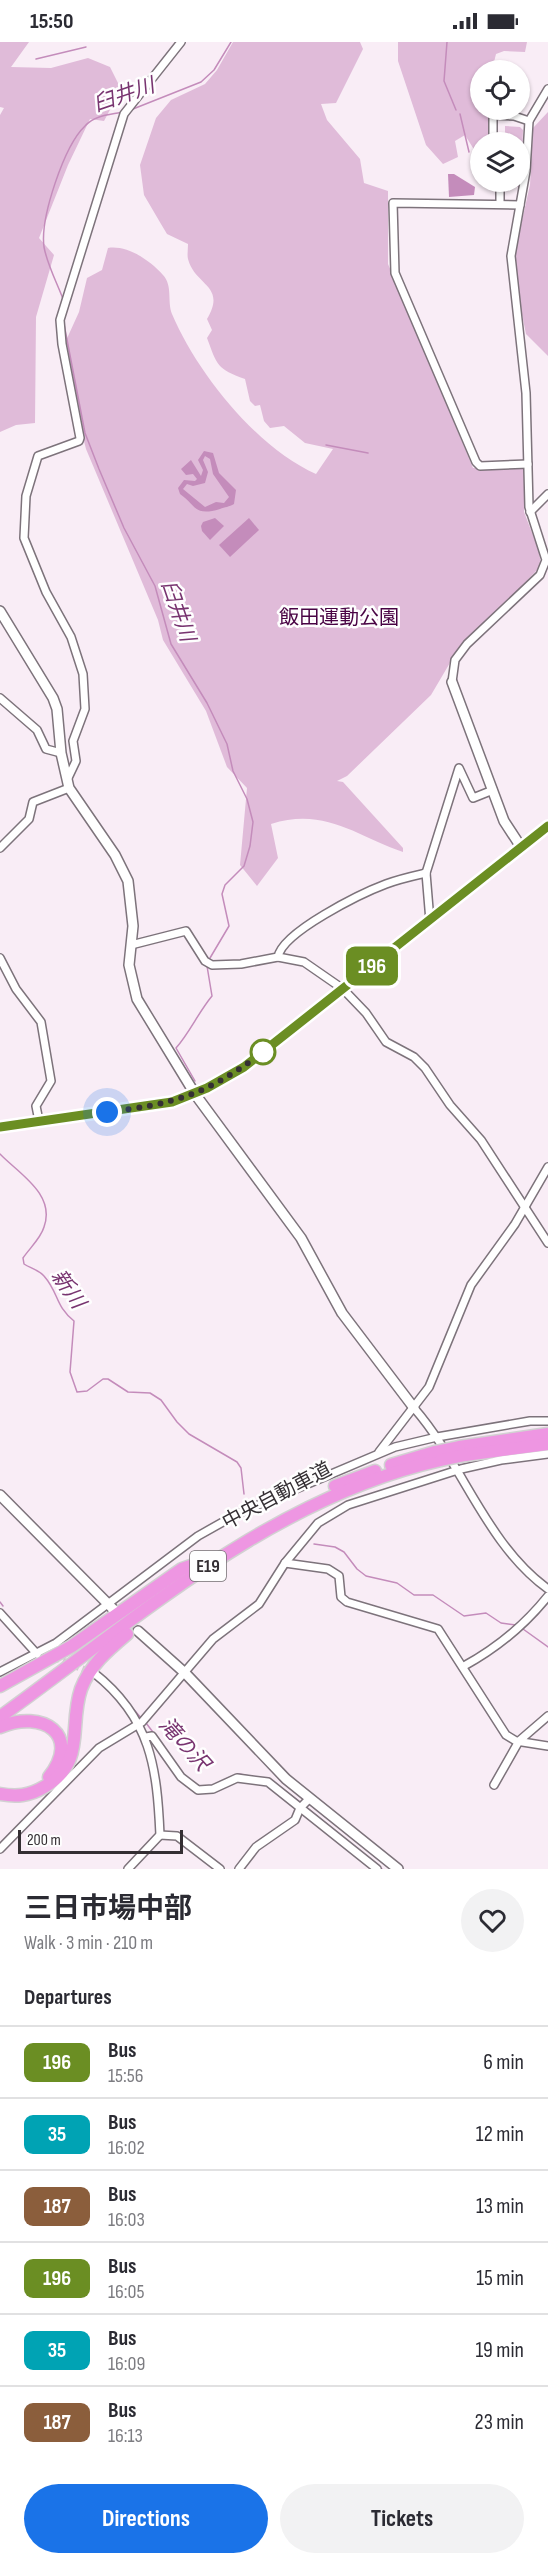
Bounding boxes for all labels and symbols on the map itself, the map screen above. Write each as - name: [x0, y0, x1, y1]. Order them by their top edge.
- water label: 臼井川: [90, 72, 160, 117]
- water label: 臼井川: [156, 577, 201, 647]
- park label: 飯田運動公園: [279, 606, 399, 630]
- line badge: 196: [338, 946, 406, 986]
- unlabelled marker: [250, 1039, 276, 1065]
- your location: [92, 1097, 122, 1127]
- water label: 新川: [46, 1265, 91, 1315]
- street label: 中央自動車道: [218, 1457, 336, 1535]
- road number: E19: [190, 1551, 226, 1581]
- water label: 滝の沢: [154, 1712, 216, 1778]
- scale bar: [18, 1827, 183, 1854]

